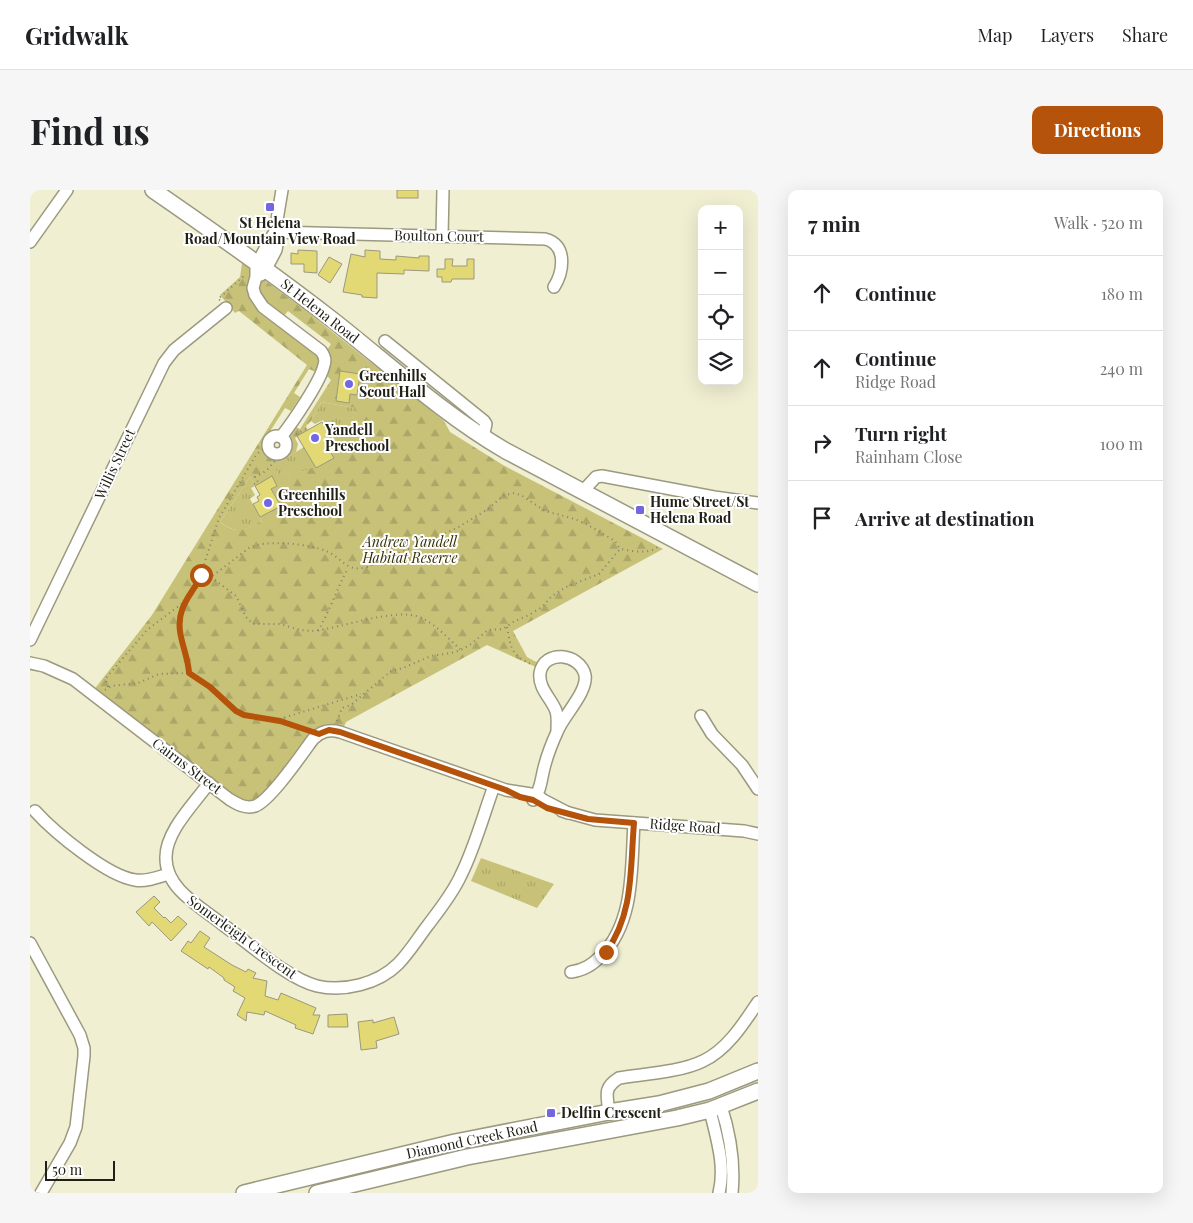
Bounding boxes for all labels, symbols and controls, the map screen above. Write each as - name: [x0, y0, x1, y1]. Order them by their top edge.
- text: Gridwalk: [25, 19, 128, 51]
- text: Map: [977, 23, 1012, 47]
- text: Layers: [1040, 23, 1094, 47]
- text: Share: [1122, 23, 1168, 47]
- button: Directions: [1032, 106, 1163, 154]
- text: Find us: [30, 107, 150, 154]
- marker: St Helena Road/Mountain View Road: [264, 201, 276, 213]
- map controls: [698, 205, 743, 385]
- button: +: [698, 205, 743, 250]
- text: 7 min: [808, 209, 861, 237]
- text: Walk · 520 m: [1054, 212, 1143, 233]
- place label: St Helena Road/Mountain View Road: [184, 213, 356, 248]
- street label: Boulton Court: [394, 225, 485, 246]
- button: −: [698, 250, 743, 295]
- street label: St Helena Road: [277, 274, 363, 347]
- icon: ahead: [808, 279, 836, 307]
- text: Continue: [855, 280, 936, 306]
- text: 180 m: [1101, 283, 1143, 304]
- button: locate: [698, 295, 743, 340]
- button: layers: [698, 340, 743, 385]
- text: Continue: [855, 345, 936, 371]
- icon: ahead: [808, 354, 836, 382]
- text: 240 m: [1100, 358, 1143, 379]
- place label: Greenhills Scout Hall: [359, 366, 426, 401]
- text: Ridge Road: [855, 371, 936, 392]
- marker: Greenhills Scout Hall: [343, 378, 355, 390]
- place label: Yandell Preschool: [324, 420, 390, 455]
- text: Turn right: [855, 420, 947, 446]
- street label: Willis Street: [89, 424, 140, 503]
- icon: right: [808, 429, 836, 457]
- marker: Yandell Preschool: [309, 432, 321, 444]
- text: 100 m: [1100, 433, 1143, 454]
- text: Rainham Close: [855, 446, 963, 467]
- place label: Greenhills Preschool: [278, 485, 345, 520]
- place label: Hume Street/St Helena Road: [650, 492, 749, 527]
- marker: Greenhills Preschool: [262, 497, 274, 509]
- marker: Hume Street/St Helena Road: [634, 504, 646, 516]
- icon: arrive: [808, 504, 836, 532]
- text: Arrive at destination: [855, 505, 1035, 531]
- park label: Andrew Yandell Habitat Reserve: [361, 532, 458, 567]
- route start: [190, 564, 213, 587]
- street label: Cairns Street: [149, 733, 227, 799]
- street label: Ridge Road: [649, 814, 721, 837]
- street label: Somerleigh Crescent: [184, 890, 302, 983]
- route end: [595, 941, 618, 964]
- place label: Delfin Crescent: [561, 1103, 662, 1122]
- marker: Delfin Crescent: [545, 1107, 557, 1119]
- street label: Diamond Creek Road: [404, 1116, 539, 1163]
- scale bar: [45, 1158, 115, 1181]
- text: 50 m: [52, 1160, 82, 1179]

